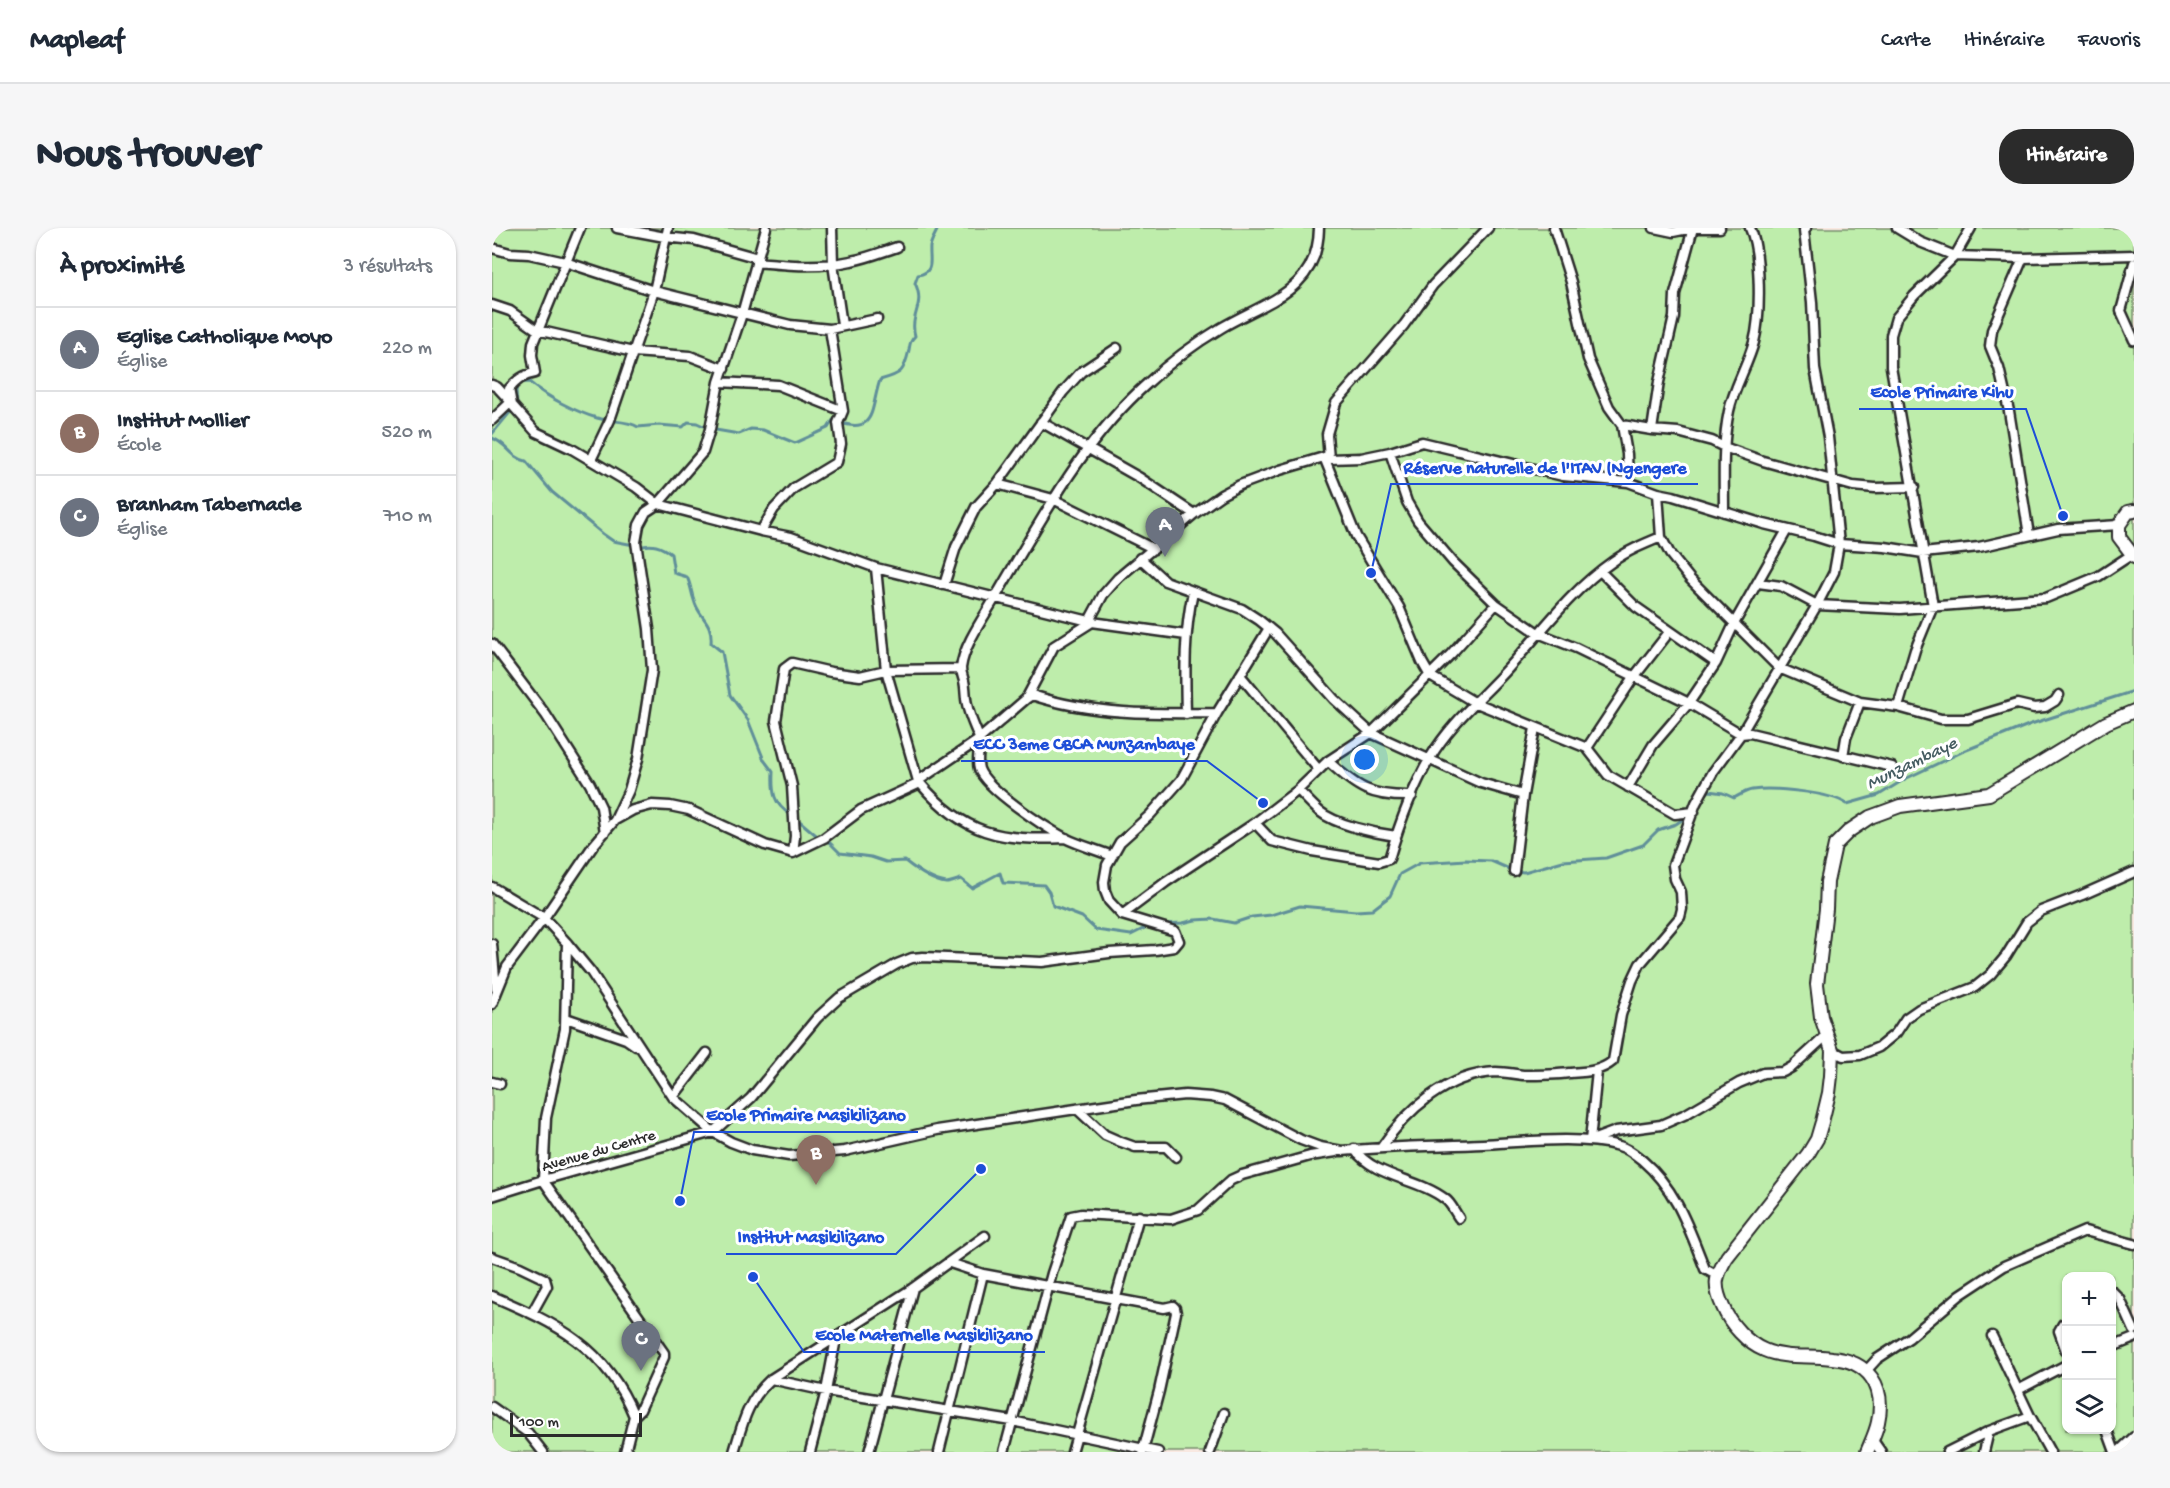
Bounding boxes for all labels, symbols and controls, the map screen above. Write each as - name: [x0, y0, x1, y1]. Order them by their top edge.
- text: Mapleaf: [30, 25, 124, 58]
- text: Carte: [1881, 29, 1931, 54]
- text: Itinéraire: [1964, 29, 2045, 54]
- text: Favoris: [2078, 29, 2140, 54]
- button: Itinéraire: [1999, 129, 2134, 184]
- text: Nous trouver: [36, 132, 259, 181]
- text: À proximité: [60, 252, 184, 283]
- text: 3 résultats: [344, 256, 432, 279]
- text: Eglise Catholique Moyo: [117, 325, 332, 351]
- text: A: [74, 338, 85, 361]
- text: 220 m: [382, 338, 432, 361]
- text: Église: [117, 351, 167, 374]
- callout: Ecole Primaire Kihu: [1859, 373, 2026, 409]
- text: Ecole Primaire Kihu: [1871, 383, 2014, 404]
- text: Institut Mollier: [117, 409, 248, 435]
- text: B: [74, 422, 85, 445]
- text: 520 m: [381, 422, 432, 445]
- text: École: [117, 435, 161, 458]
- callout: Réserve naturelle de l'ITAV (Ngengere: [1391, 448, 1698, 484]
- text: Réserve naturelle de l'ITAV (Ngengere: [1403, 459, 1687, 480]
- text: Branham Tabernacle: [117, 493, 301, 519]
- text: C: [74, 506, 85, 529]
- text: 710 m: [383, 506, 432, 529]
- pin: A: [1146, 508, 1184, 557]
- text: Église: [117, 519, 167, 542]
- callout: ECC 3eme CBCA Munzambaye: [961, 725, 1207, 761]
- water label: Munzambaye: [1864, 733, 1961, 795]
- text: ECC 3eme CBCA Munzambaye: [973, 735, 1195, 756]
- your location: [1350, 745, 1379, 774]
- callout: Ecole Primaire Masikilizano: [694, 1096, 918, 1132]
- text: Ecole Primaire Masikilizano: [706, 1106, 906, 1127]
- street label: Avenue du Centre: [540, 1127, 659, 1178]
- pin: B: [796, 1136, 836, 1185]
- callout: Institut Masikilizano: [726, 1218, 896, 1254]
- text: Institut Masikilizano: [738, 1228, 885, 1249]
- map controls: [2062, 1272, 2116, 1434]
- button: +: [2062, 1272, 2116, 1326]
- callout: Ecole Maternelle Masikilizano: [804, 1316, 1045, 1352]
- pin: C: [622, 1322, 660, 1371]
- text: Ecole Maternelle Masikilizano: [815, 1326, 1033, 1347]
- button: −: [2062, 1326, 2116, 1380]
- button: layers: [2062, 1380, 2116, 1434]
- scale bar: [510, 1410, 642, 1438]
- text: 100 m: [519, 1414, 559, 1433]

